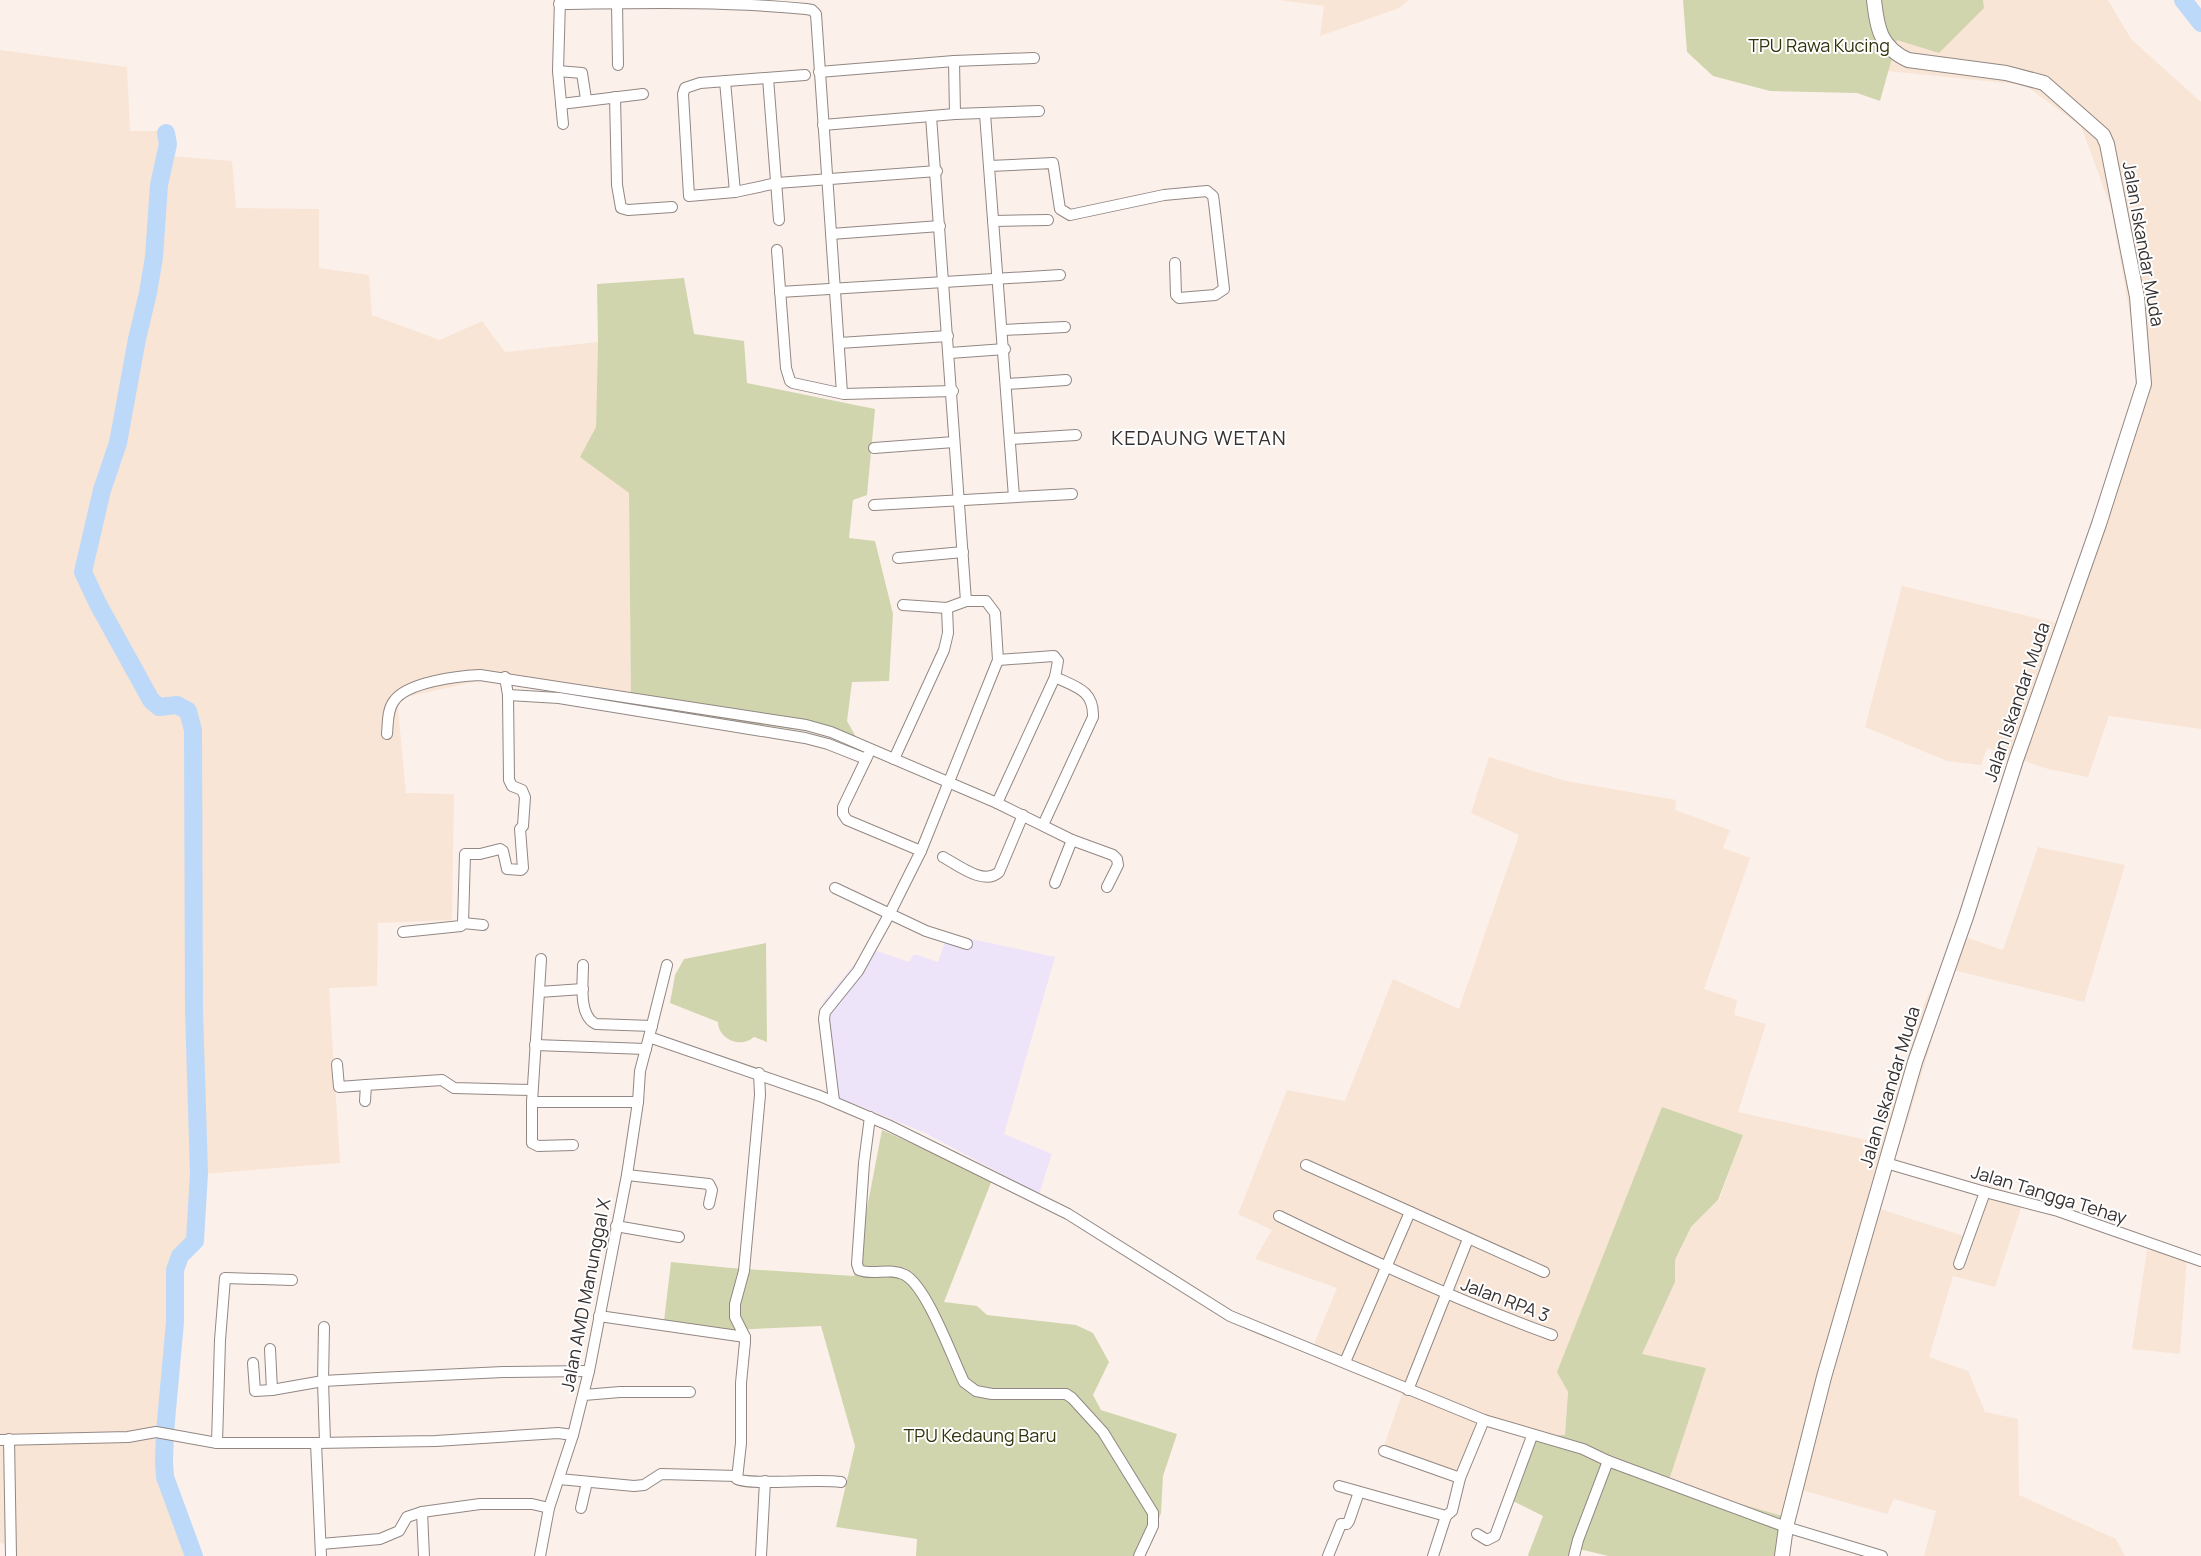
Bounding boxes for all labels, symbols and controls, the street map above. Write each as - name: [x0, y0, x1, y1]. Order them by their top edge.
- park label: TPU Rawa Kucing: [1748, 33, 1890, 57]
- street label: Jalan Iskandar Muda: [2118, 159, 2170, 328]
- district label: KEDAUNG WETAN: [1111, 424, 1287, 451]
- street label: Jalan Iskandar Muda: [1977, 619, 2055, 785]
- street label: Jalan Iskandar Muda: [1853, 1003, 1925, 1170]
- street label: Jalan Tangga Tehay: [1969, 1159, 2130, 1229]
- street label: Jalan AMD Manunggal X: [555, 1196, 616, 1393]
- street label: Jalan RPA 3: [1458, 1271, 1553, 1327]
- park label: TPU Kedaung Baru: [904, 1423, 1056, 1447]

